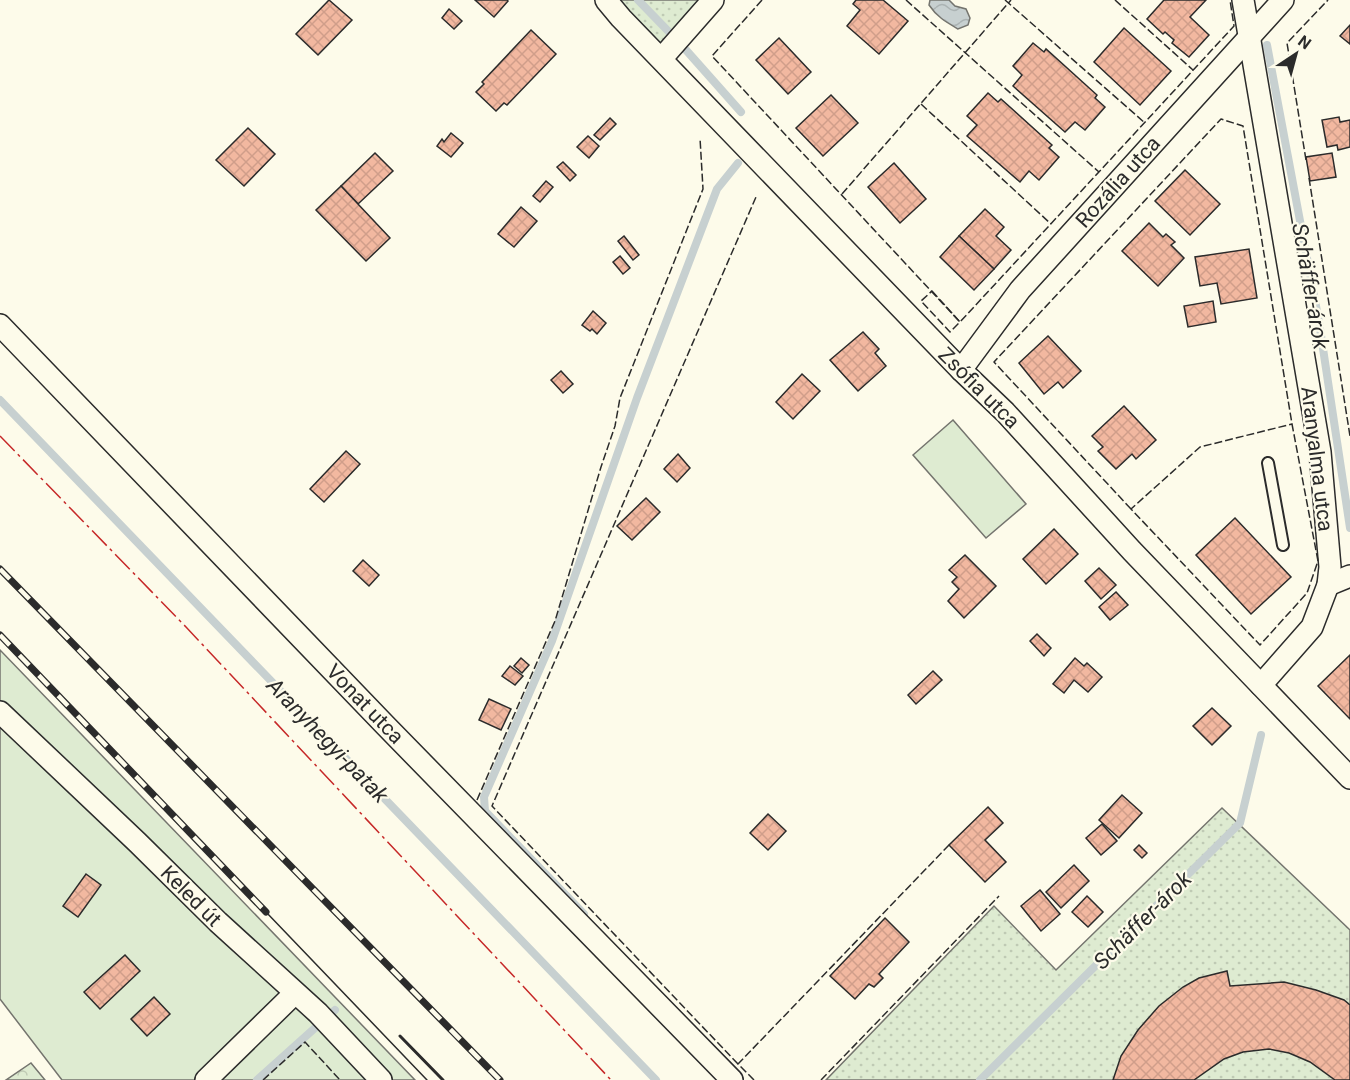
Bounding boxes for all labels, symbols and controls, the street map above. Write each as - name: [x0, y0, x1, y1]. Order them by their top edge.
- north arrow: [1266, 24, 1326, 84]
- text: N: [1294, 31, 1315, 53]
- street label: Rozália utca: [1071, 131, 1165, 233]
- water label: Schäffer-árok: [1287, 221, 1334, 352]
- street label: Zsófia utca: [934, 343, 1024, 433]
- street label: Aranyalma utca: [1296, 385, 1338, 533]
- street label: Vonat utca: [321, 659, 409, 749]
- water label: Aranyhegyi-patak: [261, 672, 394, 809]
- street label: Keled út: [156, 861, 226, 931]
- water label: Schäffer-árok: [1088, 865, 1197, 974]

